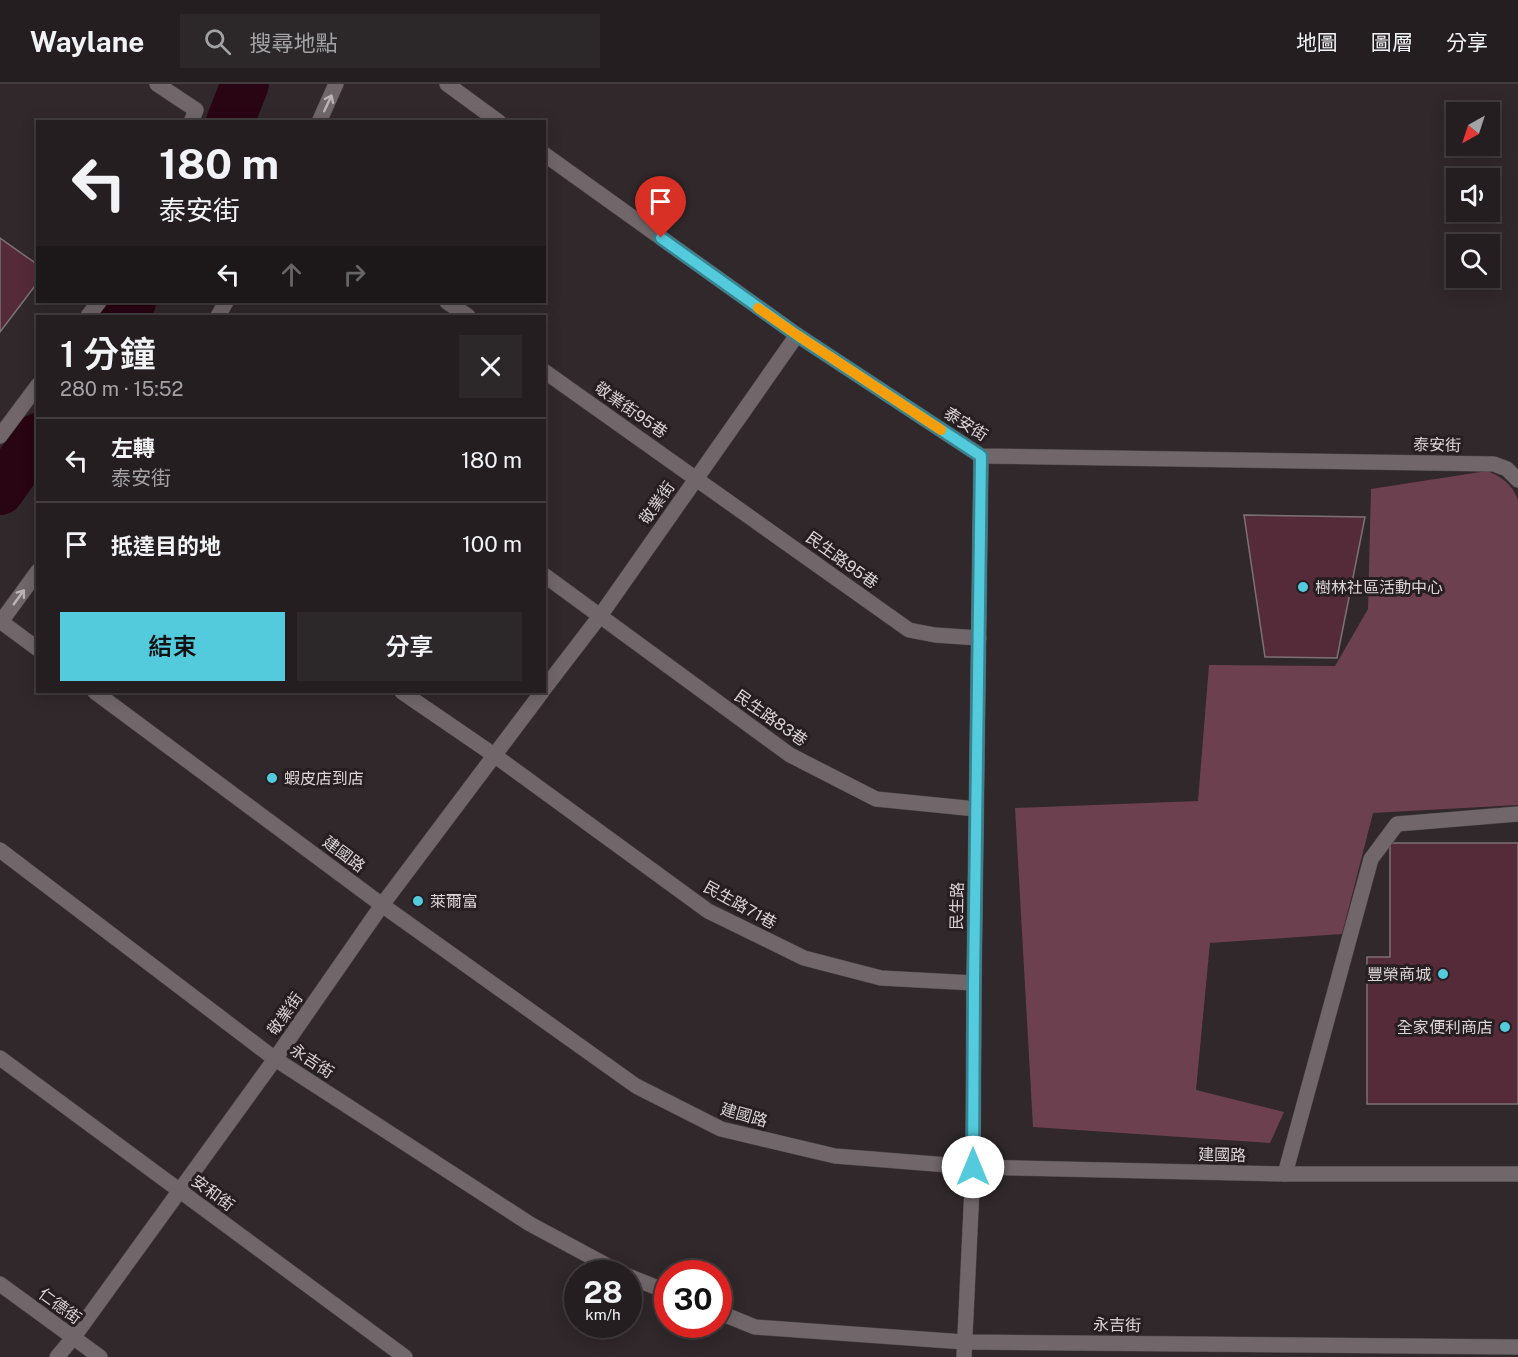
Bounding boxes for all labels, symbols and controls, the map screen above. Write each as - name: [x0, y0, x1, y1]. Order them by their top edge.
- search box: [180, 14, 600, 68]
- text: Waylane: [30, 25, 144, 58]
- icon: search: [201, 25, 234, 58]
- text: 搜尋地點: [249, 30, 337, 56]
- text: 地圖: [1296, 30, 1338, 55]
- text: 圖層: [1371, 30, 1413, 55]
- text: 分享: [1446, 30, 1488, 55]
- one-way arrow: [322, 94, 334, 112]
- north arrow: [1446, 102, 1500, 156]
- map controls: [1446, 102, 1500, 288]
- text: 180 m: [159, 139, 279, 188]
- icon: left: [60, 144, 138, 222]
- button: sound: [1446, 168, 1500, 222]
- pin: [635, 176, 686, 238]
- icon: arrive: [644, 185, 677, 218]
- text: 泰安街: [159, 194, 240, 226]
- button: search: [1446, 234, 1500, 288]
- icon: left: [212, 258, 245, 291]
- icon: ahead: [275, 258, 308, 291]
- icon: right: [338, 258, 371, 291]
- text: 1 分鐘: [60, 333, 155, 375]
- button: close: [459, 335, 522, 398]
- text: 280 m · 15:52: [60, 377, 184, 401]
- street label: 敬業街95巷: [591, 378, 671, 442]
- street label: 泰安街: [941, 403, 991, 445]
- text: 左轉: [111, 435, 155, 461]
- street label: 泰安街: [1413, 435, 1461, 455]
- icon: left: [60, 444, 93, 477]
- text: 180 m: [461, 447, 522, 473]
- text: 泰安街: [111, 466, 171, 490]
- street label: 敬業街: [635, 478, 679, 528]
- icon: arrive: [60, 528, 93, 561]
- street label: 民生路95巷: [802, 528, 882, 592]
- text: 100 m: [462, 531, 522, 557]
- text: 抵達目的地: [111, 533, 221, 559]
- place label: 樹林社區活動中心: [1315, 578, 1443, 597]
- marker: 樹林社區活動中心: [1296, 580, 1310, 594]
- one-way arrow: [13, 590, 25, 606]
- button: 結束: [60, 612, 285, 681]
- button: 分享: [297, 612, 522, 681]
- street label: 民生路83巷: [731, 686, 811, 750]
- place label: 蝦皮店到店: [284, 769, 364, 788]
- marker: 蝦皮店到店: [265, 771, 279, 785]
- street label: 建國路: [319, 832, 369, 876]
- street label: 民生路71巷: [700, 877, 780, 933]
- street label: 民生路: [947, 882, 967, 930]
- place label: 萊爾富: [430, 892, 478, 911]
- marker: 萊爾富: [411, 894, 425, 908]
- place label: 豐榮商城: [1367, 965, 1431, 984]
- marker: 豐榮商城: [1436, 967, 1450, 981]
- street label: 敬業街: [263, 989, 307, 1039]
- place label: 全家便利商店: [1397, 1018, 1493, 1037]
- marker: 全家便利商店: [1498, 1020, 1512, 1034]
- street label: 永吉街: [287, 1040, 337, 1082]
- street label: 建國路: [718, 1099, 770, 1131]
- position arrow: [941, 1135, 1005, 1199]
- street label: 建國路: [1198, 1145, 1246, 1165]
- street label: 安和街: [188, 1171, 238, 1215]
- speed limit sign: 30: [654, 1260, 732, 1338]
- text: 28: [583, 1274, 623, 1310]
- street label: 仁德街: [35, 1284, 85, 1328]
- text: km/h: [585, 1306, 621, 1323]
- street label: 永吉街: [1093, 1315, 1141, 1335]

